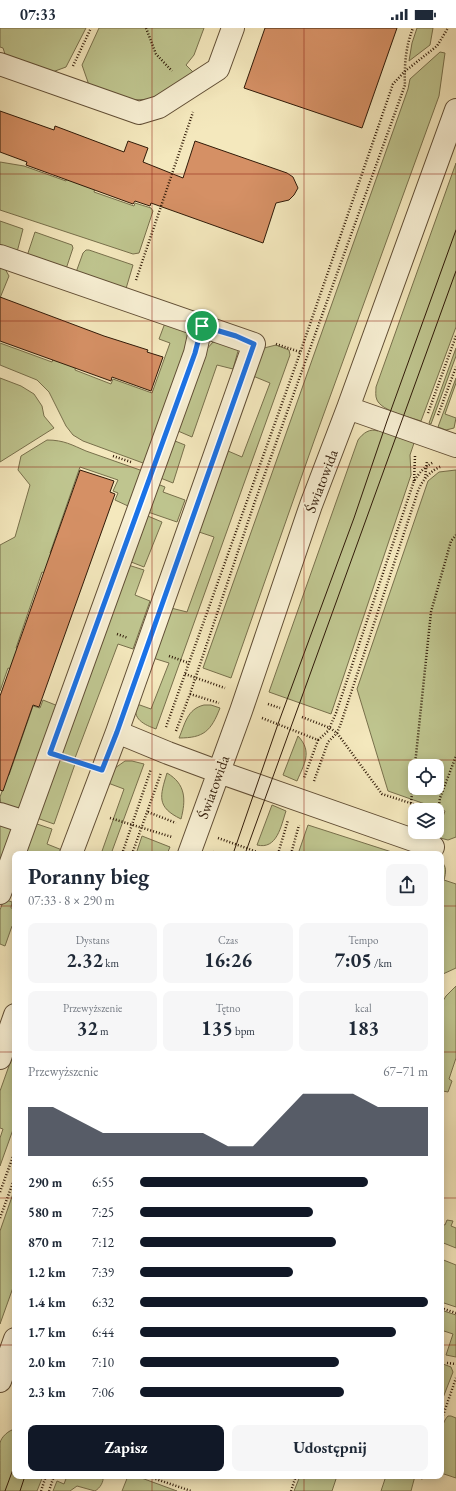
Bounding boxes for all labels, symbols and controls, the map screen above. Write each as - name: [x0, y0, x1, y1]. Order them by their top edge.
- text: 07:33: [20, 5, 56, 24]
- pin: [185, 309, 219, 343]
- icon: arrive: [191, 315, 213, 337]
- street label: Światowida: [300, 447, 342, 515]
- street label: Światowida: [193, 753, 233, 821]
- map controls: [408, 759, 444, 839]
- button: locate: [408, 759, 444, 795]
- button: layers: [408, 803, 444, 839]
- text: Poranny bieg: [28, 862, 149, 891]
- button: share: [386, 864, 428, 906]
- text: 07:33 · 8 × 290 m: [28, 892, 115, 909]
- text: Dystans: [76, 933, 110, 947]
- text: Czas: [218, 933, 238, 947]
- text: Tempo: [348, 933, 378, 947]
- text: 2.32: [66, 947, 103, 973]
- text: 16:26: [204, 947, 252, 973]
- text: 7:05: [334, 947, 372, 973]
- text: km: [103, 956, 119, 970]
- text: /km: [372, 956, 392, 970]
- text: Przewyższenie: [63, 1001, 122, 1015]
- text: Tętno: [215, 1001, 241, 1015]
- text: kcal: [355, 1001, 372, 1015]
- text: 32: [77, 1015, 98, 1041]
- text: 135: [201, 1015, 233, 1041]
- text: 183: [347, 1015, 379, 1041]
- text: m: [98, 1024, 109, 1038]
- text: bpm: [233, 1024, 255, 1038]
- text: Przewyższenie: [28, 1063, 98, 1080]
- text: 67–71 m: [383, 1063, 428, 1080]
- text: 290 m: [28, 1174, 62, 1191]
- text: 6:55: [92, 1174, 114, 1191]
- text: 580 m: [28, 1204, 62, 1221]
- text: 7:25: [92, 1204, 114, 1221]
- text: 870 m: [28, 1234, 62, 1251]
- text: 7:12: [92, 1234, 114, 1251]
- text: 1.2 km: [28, 1264, 66, 1281]
- text: 7:39: [92, 1264, 114, 1281]
- text: 1.4 km: [28, 1294, 66, 1311]
- text: 6:32: [92, 1294, 114, 1311]
- text: 1.7 km: [28, 1324, 66, 1341]
- text: 6:44: [92, 1324, 114, 1341]
- text: 2.0 km: [28, 1354, 66, 1371]
- text: 7:10: [92, 1354, 114, 1371]
- text: 2.3 km: [28, 1384, 66, 1401]
- text: 7:06: [92, 1384, 114, 1401]
- button: Zapisz: [28, 1425, 224, 1471]
- button: Udostępnij: [232, 1425, 428, 1471]

